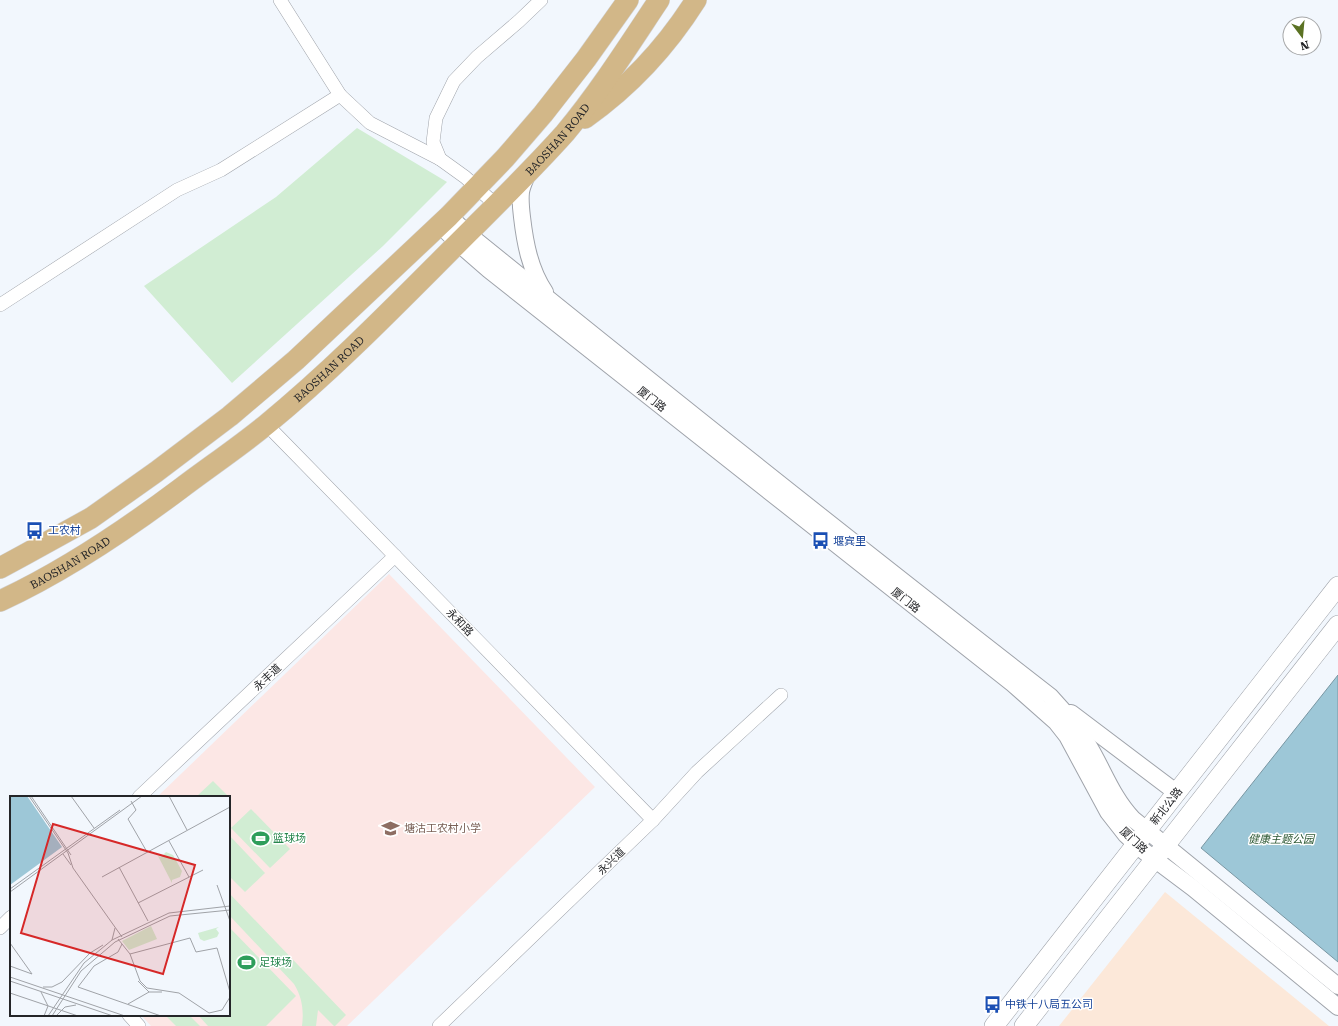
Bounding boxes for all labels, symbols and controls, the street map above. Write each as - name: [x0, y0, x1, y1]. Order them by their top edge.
- north arrow: [1282, 16, 1322, 56]
- text: N: [1298, 38, 1310, 53]
- street label: BAOSHAN ROAD: [523, 101, 593, 178]
- street label: BAOSHAN ROAD: [292, 334, 367, 405]
- street label: 厦门路: [635, 384, 669, 415]
- bus stop icon: 工农村: [25, 520, 45, 540]
- place label: 工农村: [48, 524, 81, 537]
- bus stop icon: 堰宾里: [810, 531, 830, 551]
- street label: BAOSHAN ROAD: [28, 534, 113, 592]
- place label: 堰宾里: [833, 535, 866, 548]
- street label: 厦门路: [889, 585, 923, 616]
- street label: 永和路: [444, 606, 476, 639]
- street label: 永丰道: [251, 661, 284, 693]
- street label: 新北公路: [1148, 785, 1185, 828]
- inset map: [10, 796, 230, 1016]
- school or university icon: 塘沽工农村小学: [381, 818, 401, 838]
- place label: 塘沽工农村小学: [404, 822, 481, 835]
- street label: 厦门路: [1117, 824, 1150, 856]
- sports icon: 篮球场: [250, 828, 270, 848]
- place label: 篮球场: [273, 832, 306, 845]
- park label: 健康主题公园: [1248, 833, 1316, 846]
- street label: 永兴道: [595, 845, 628, 877]
- sports icon: 足球场: [236, 952, 256, 972]
- place label: 足球场: [259, 956, 292, 969]
- bus stop icon: 中铁十八局五公司: [982, 994, 1002, 1014]
- place label: 中铁十八局五公司: [1005, 998, 1093, 1011]

